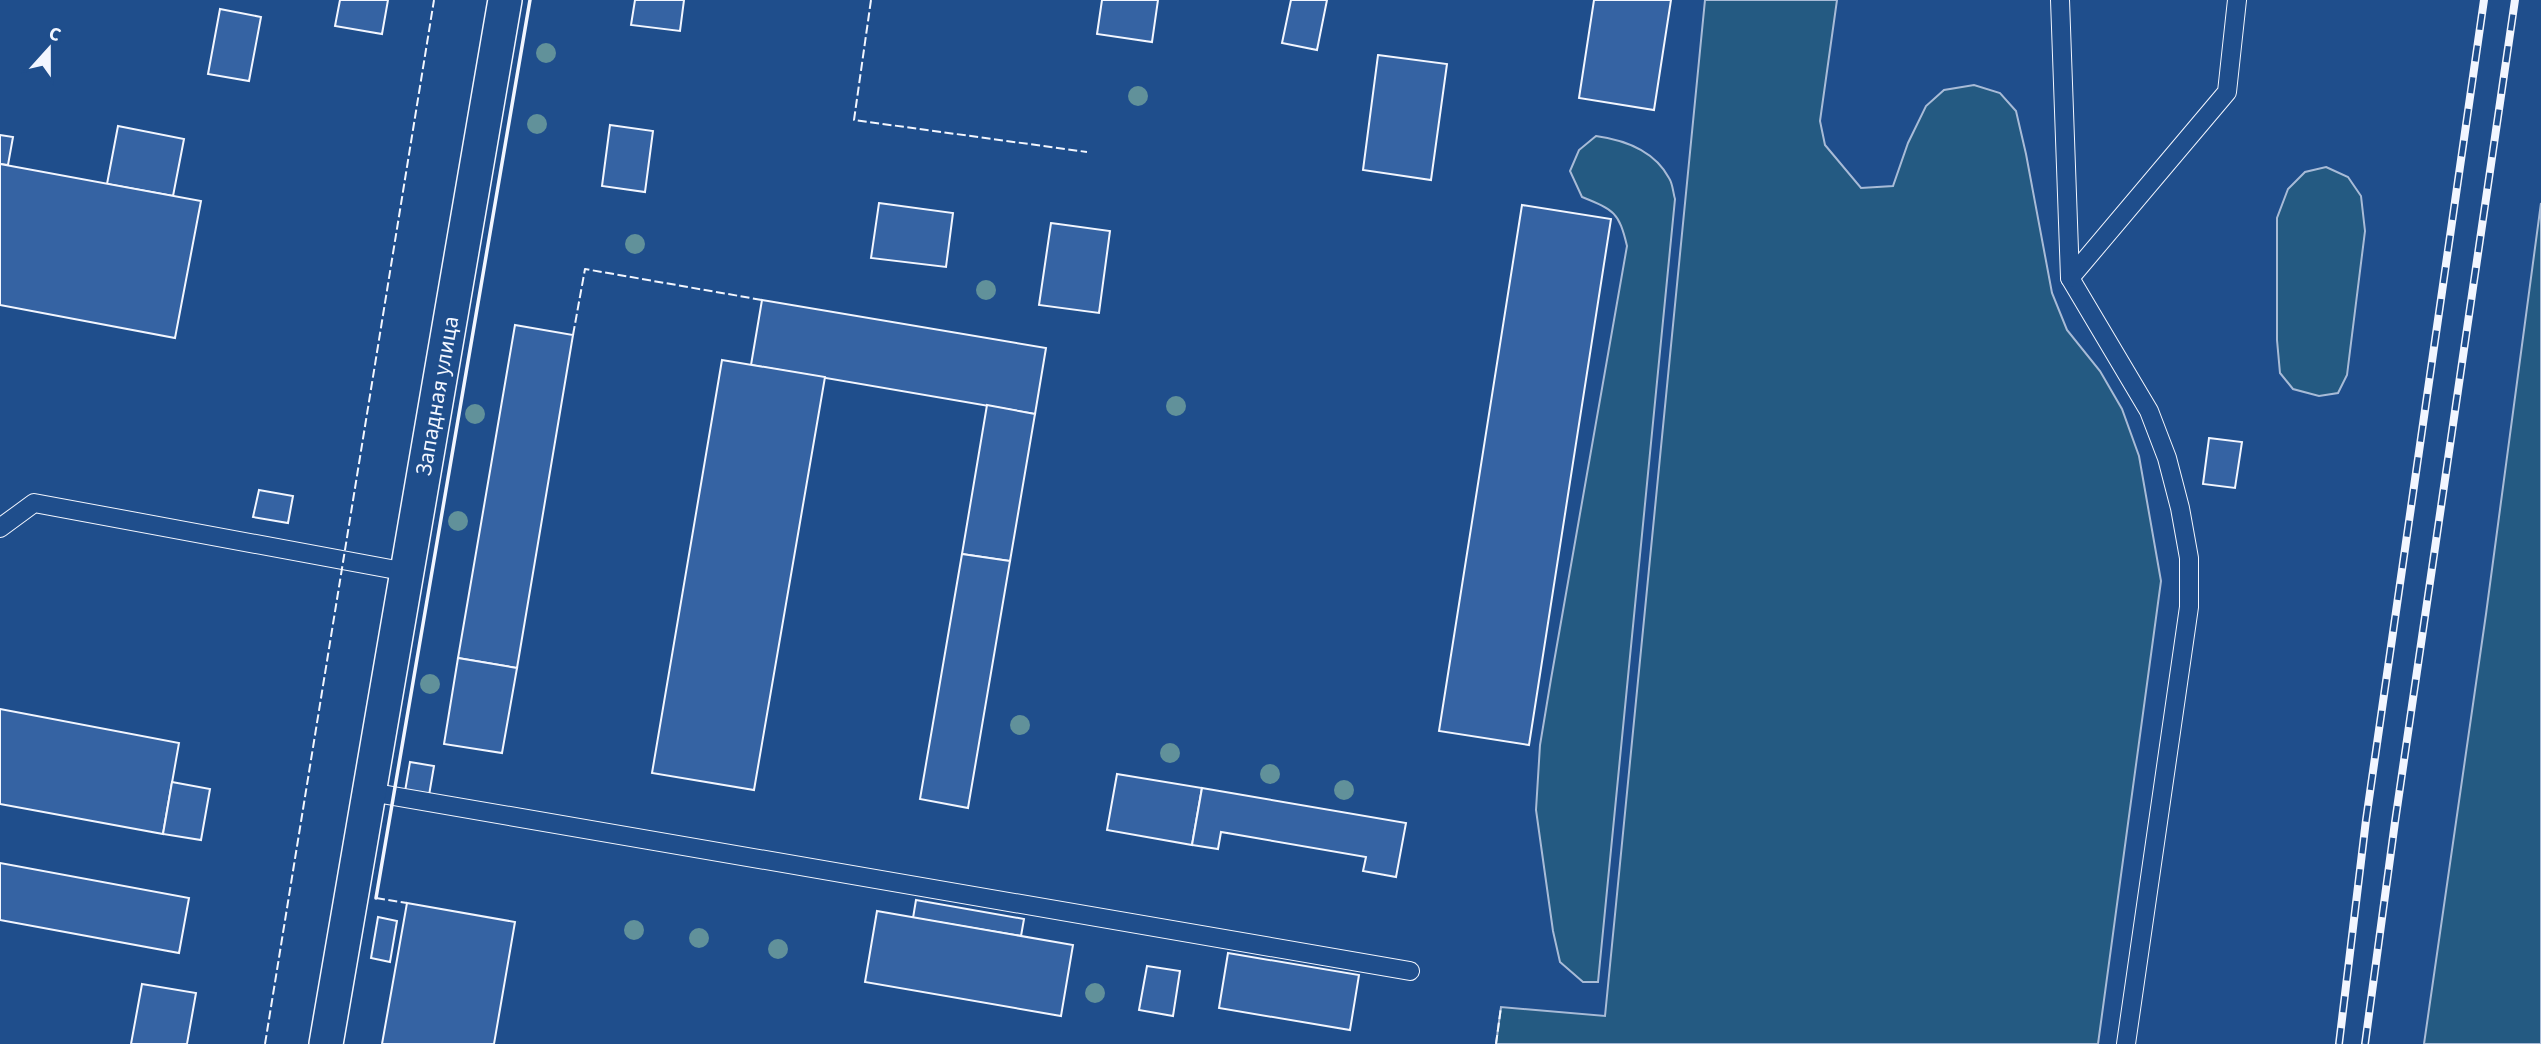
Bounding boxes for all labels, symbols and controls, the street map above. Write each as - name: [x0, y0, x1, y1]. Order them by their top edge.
- north arrow: [14, 14, 84, 84]
- text: С: [45, 20, 65, 49]
- street label: Западная улица: [407, 313, 467, 479]

